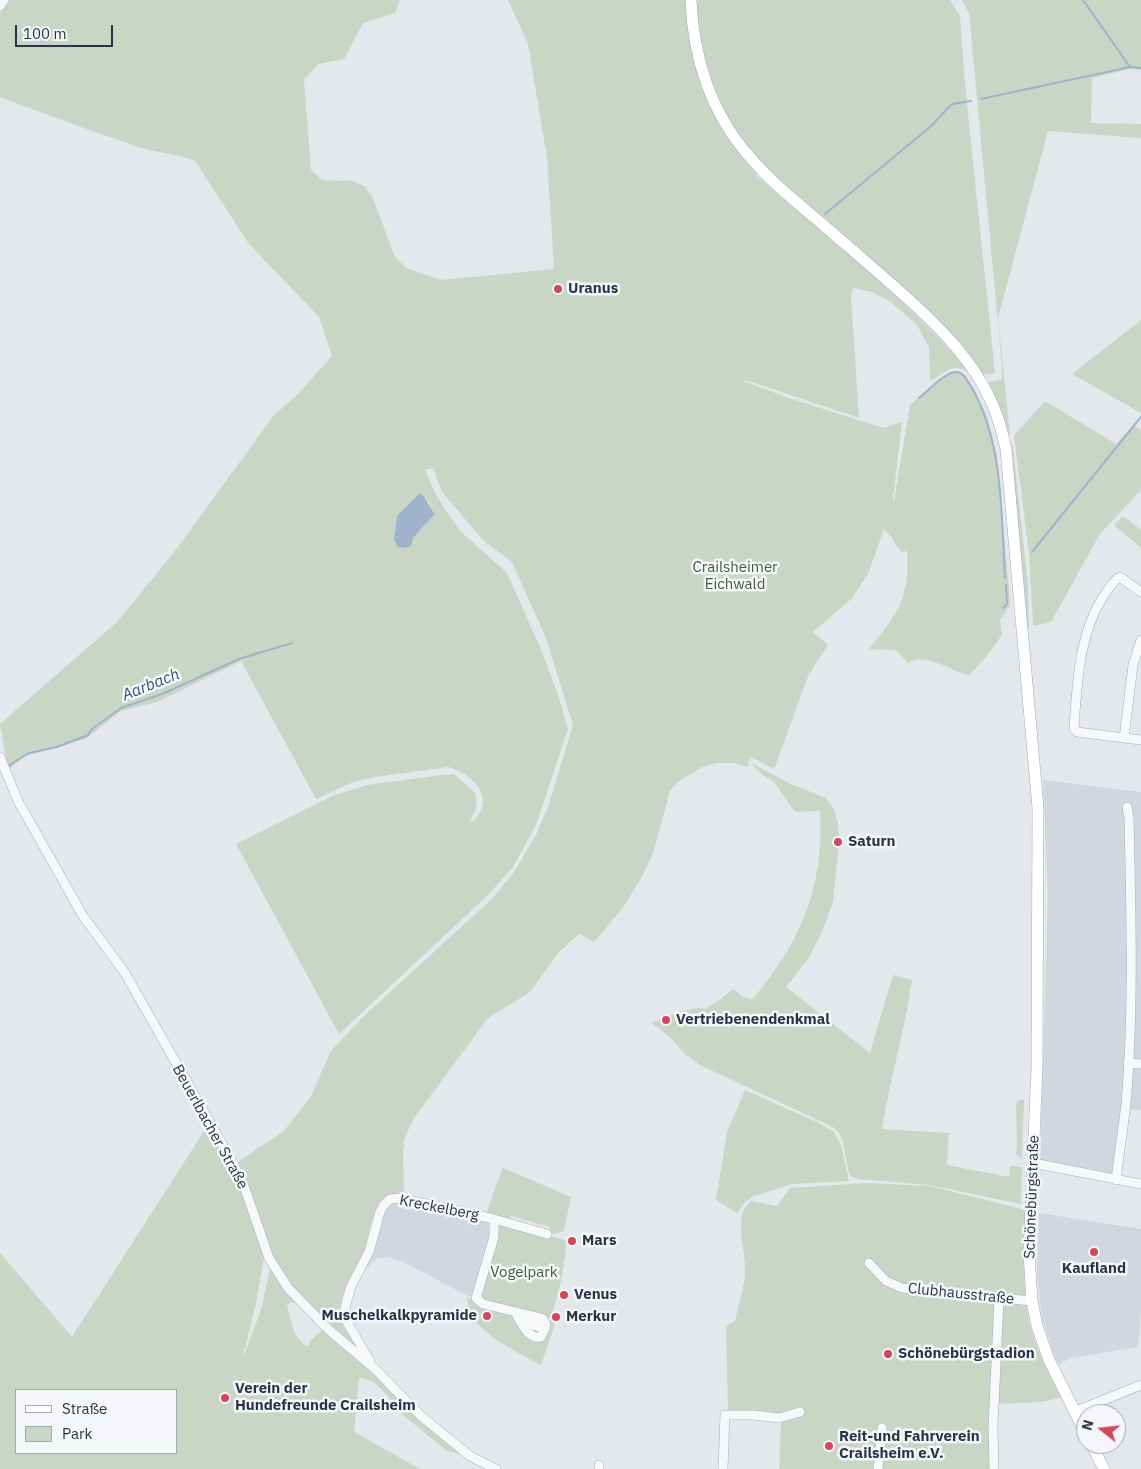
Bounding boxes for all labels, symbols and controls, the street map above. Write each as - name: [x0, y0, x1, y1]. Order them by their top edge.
- scale bar: [18, 15, 115, 47]
- text: 100 m: [23, 24, 67, 43]
- place label: Uranus: [568, 280, 618, 298]
- marker: Uranus: [552, 283, 564, 295]
- park label: Crailsheimer Eichwald: [692, 559, 778, 594]
- water label: Aarbach: [120, 665, 182, 705]
- place label: Saturn: [848, 833, 895, 851]
- marker: Saturn: [832, 836, 844, 848]
- place label: Vertriebenendenkmal: [676, 1011, 830, 1029]
- marker: Vertriebenendenkmal: [660, 1014, 672, 1026]
- street label: Beuerlbacher Straße: [168, 1062, 252, 1192]
- street label: Schönebürgstraße: [1021, 1135, 1043, 1259]
- street label: Kreckelberg: [398, 1191, 480, 1225]
- place label: Mars: [582, 1232, 616, 1250]
- marker: Mars: [566, 1235, 578, 1247]
- marker: Kaufland: [1088, 1246, 1100, 1258]
- place label: Kaufland: [1062, 1260, 1126, 1278]
- park label: Vogelpark: [490, 1264, 558, 1282]
- street label: Clubhausstraße: [907, 1279, 1015, 1309]
- place label: Venus: [574, 1286, 617, 1304]
- marker: Venus: [558, 1289, 570, 1301]
- place label: Muschelkalkpyramide: [322, 1307, 477, 1325]
- place label: Merkur: [566, 1308, 616, 1326]
- marker: Muschelkalkpyramide: [481, 1310, 493, 1322]
- marker: Merkur: [550, 1311, 562, 1323]
- place label: Schönebürgstadion: [898, 1345, 1035, 1363]
- marker: Schönebürgstadion: [882, 1348, 894, 1360]
- place label: Verein der Hundefreunde Crailsheim: [235, 1380, 416, 1415]
- legend: [15, 1389, 178, 1454]
- marker: Verein der Hundefreunde Crailsheim: [219, 1392, 231, 1404]
- text: Straße: [62, 1399, 107, 1418]
- north arrow: [1076, 1404, 1126, 1454]
- text: N: [1077, 1418, 1098, 1433]
- text: Park: [62, 1424, 92, 1443]
- place label: Reit-und Fahrverein Crailsheim e.V.: [839, 1428, 980, 1463]
- marker: Reit-und Fahrverein Crailsheim e.V.: [823, 1440, 835, 1452]

